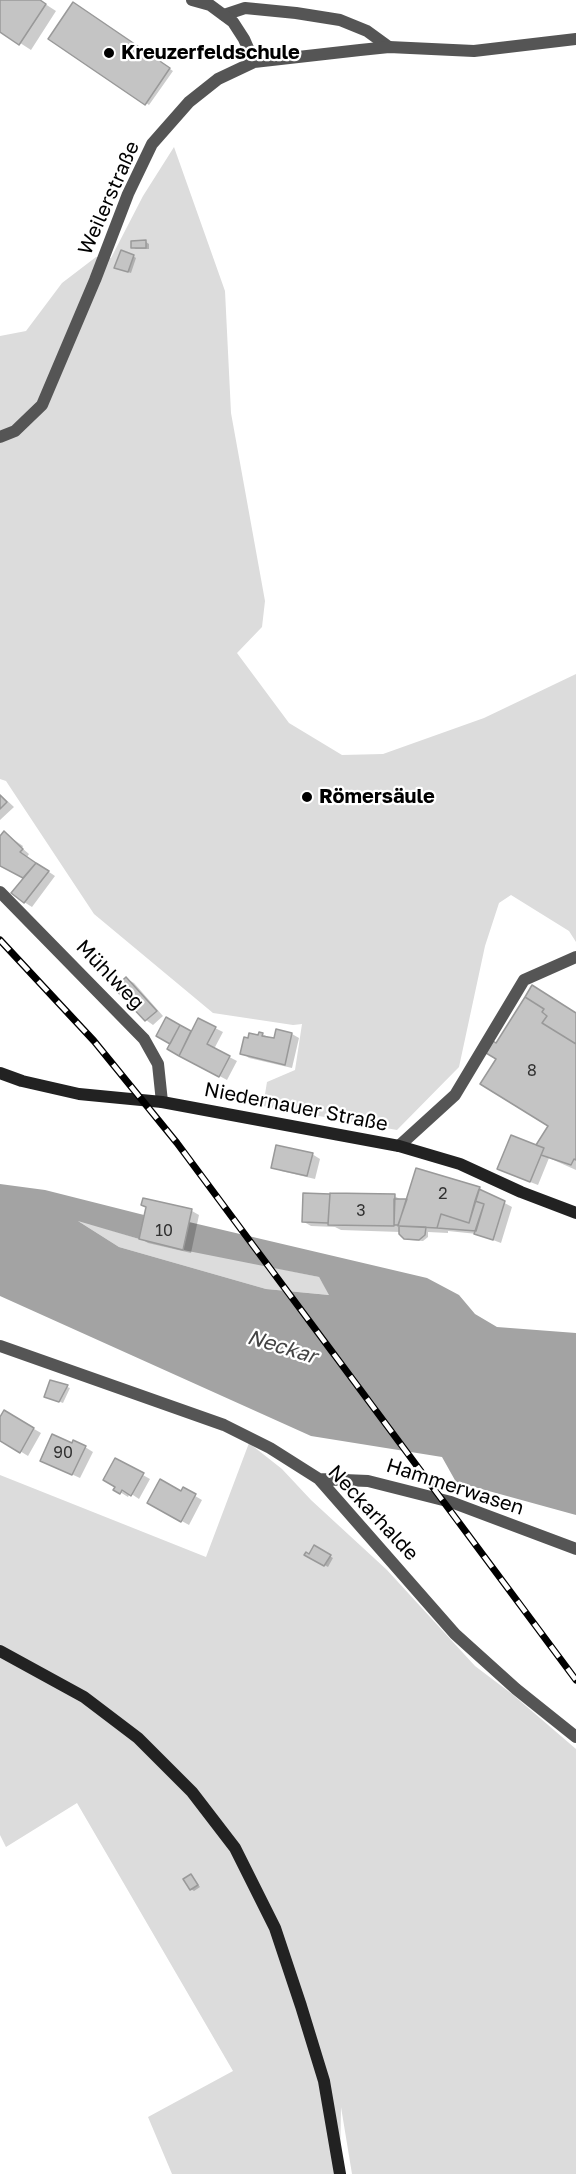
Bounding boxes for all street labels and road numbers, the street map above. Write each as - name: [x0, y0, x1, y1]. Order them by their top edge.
- street label: Weilerstraße: [73, 138, 145, 258]
- street label: Mühlweg: [71, 935, 149, 1015]
- street label: Niedernauer Straße: [202, 1077, 390, 1137]
- street label: Hammerwasen: [383, 1453, 527, 1521]
- street label: Neckarhalde: [323, 1460, 423, 1566]

